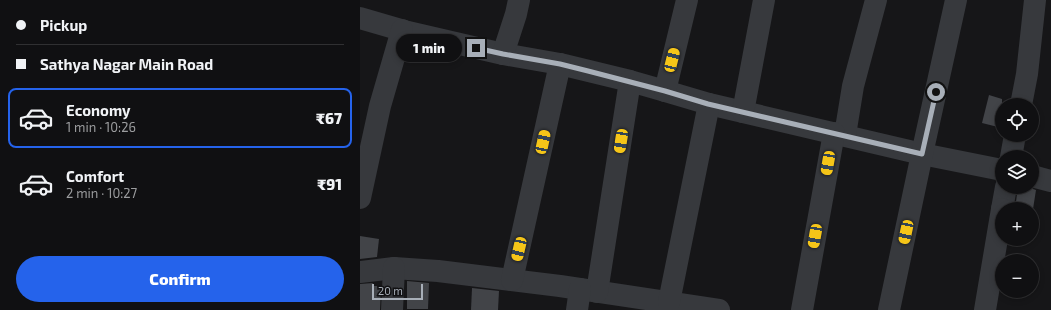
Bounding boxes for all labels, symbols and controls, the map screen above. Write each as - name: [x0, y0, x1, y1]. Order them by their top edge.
- text: Pickup: [40, 16, 87, 34]
- callout: 1 min: [396, 34, 462, 62]
- route end: [467, 39, 485, 57]
- text: 1 min: [413, 40, 445, 56]
- car: [663, 47, 681, 73]
- text: Sathya Nagar Main Road: [40, 55, 213, 73]
- route start: [927, 83, 945, 101]
- map controls: [995, 98, 1039, 298]
- button: locate: [995, 98, 1039, 142]
- icon: car: [18, 100, 54, 136]
- text: Economy: [66, 101, 131, 119]
- text: ₹67: [316, 109, 342, 127]
- text: 1 min · 10:26: [66, 119, 136, 135]
- car: [613, 128, 629, 154]
- car: [535, 129, 551, 155]
- car: [820, 150, 836, 176]
- button: layers: [995, 150, 1039, 194]
- icon: car: [18, 166, 54, 202]
- text: Comfort: [66, 167, 124, 185]
- text: ₹91: [317, 175, 342, 193]
- text: 2 min · 10:27: [66, 185, 137, 201]
- button: +: [995, 202, 1039, 246]
- car: [898, 219, 914, 245]
- car: [807, 223, 823, 249]
- car: [510, 236, 528, 262]
- button: −: [995, 254, 1039, 298]
- button: Confirm: [16, 256, 344, 302]
- scale bar: [372, 282, 423, 301]
- text: 20 m: [378, 284, 403, 297]

